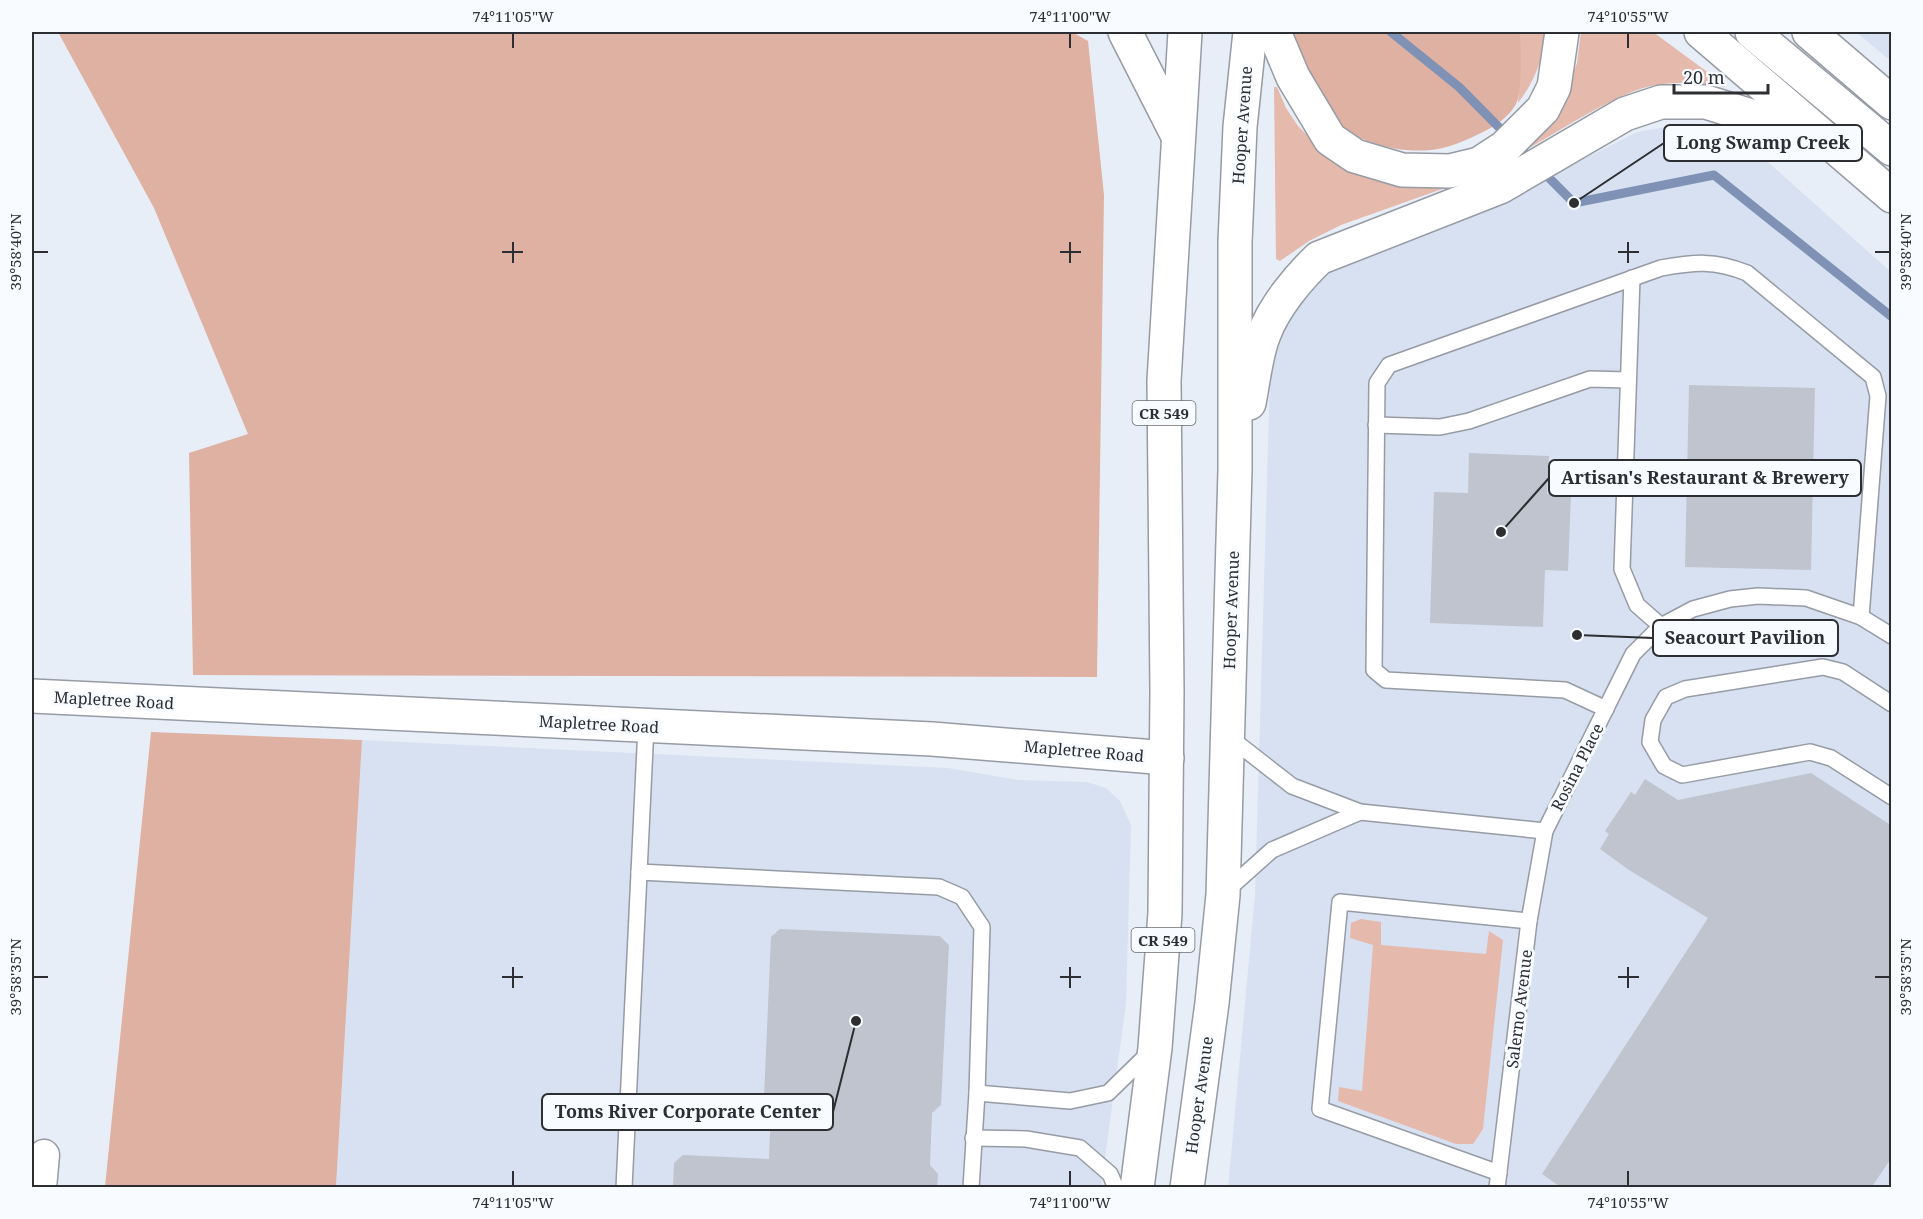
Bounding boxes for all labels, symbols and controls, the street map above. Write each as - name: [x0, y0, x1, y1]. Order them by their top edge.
- text: 74°11'05"W: [472, 6, 554, 26]
- text: 74°11'00"W: [1029, 6, 1111, 26]
- text: 74°10'55"W: [1587, 6, 1669, 26]
- scale bar: [1674, 57, 1768, 95]
- street label: Hooper Avenue: [1227, 65, 1257, 185]
- text: 20 m: [1683, 65, 1725, 89]
- callout: Long Swamp Creek: [1664, 125, 1862, 161]
- text: Long Swamp Creek: [1676, 130, 1850, 154]
- text: 39°58'40"N: [5, 213, 25, 291]
- text: 39°58'40"N: [1895, 213, 1915, 291]
- road number: CR 549: [1132, 401, 1196, 425]
- callout: Artisan's Restaurant & Brewery: [1549, 460, 1861, 496]
- text: Artisan's Restaurant & Brewery: [1561, 465, 1850, 489]
- street label: Hooper Avenue: [1218, 550, 1244, 670]
- callout: Seacourt Pavilion: [1653, 620, 1838, 656]
- text: Seacourt Pavilion: [1665, 625, 1825, 649]
- street label: Mapletree Road: [53, 686, 175, 714]
- street label: Mapletree Road: [538, 710, 660, 738]
- street label: Rosina Place: [1545, 719, 1609, 815]
- street label: Mapletree Road: [1023, 735, 1145, 767]
- road number: CR 549: [1132, 928, 1194, 952]
- text: 39°58'35"N: [5, 938, 25, 1016]
- text: 39°58'35"N: [1895, 938, 1915, 1016]
- street label: Salerno Avenue: [1501, 948, 1537, 1070]
- street label: Hooper Avenue: [1180, 1035, 1218, 1155]
- callout: Toms River Corporate Center: [542, 1094, 833, 1130]
- text: Toms River Corporate Center: [555, 1099, 822, 1123]
- text: 74°11'05"W: [472, 1192, 554, 1212]
- text: 74°11'00"W: [1029, 1192, 1111, 1212]
- text: 74°10'55"W: [1587, 1192, 1669, 1212]

